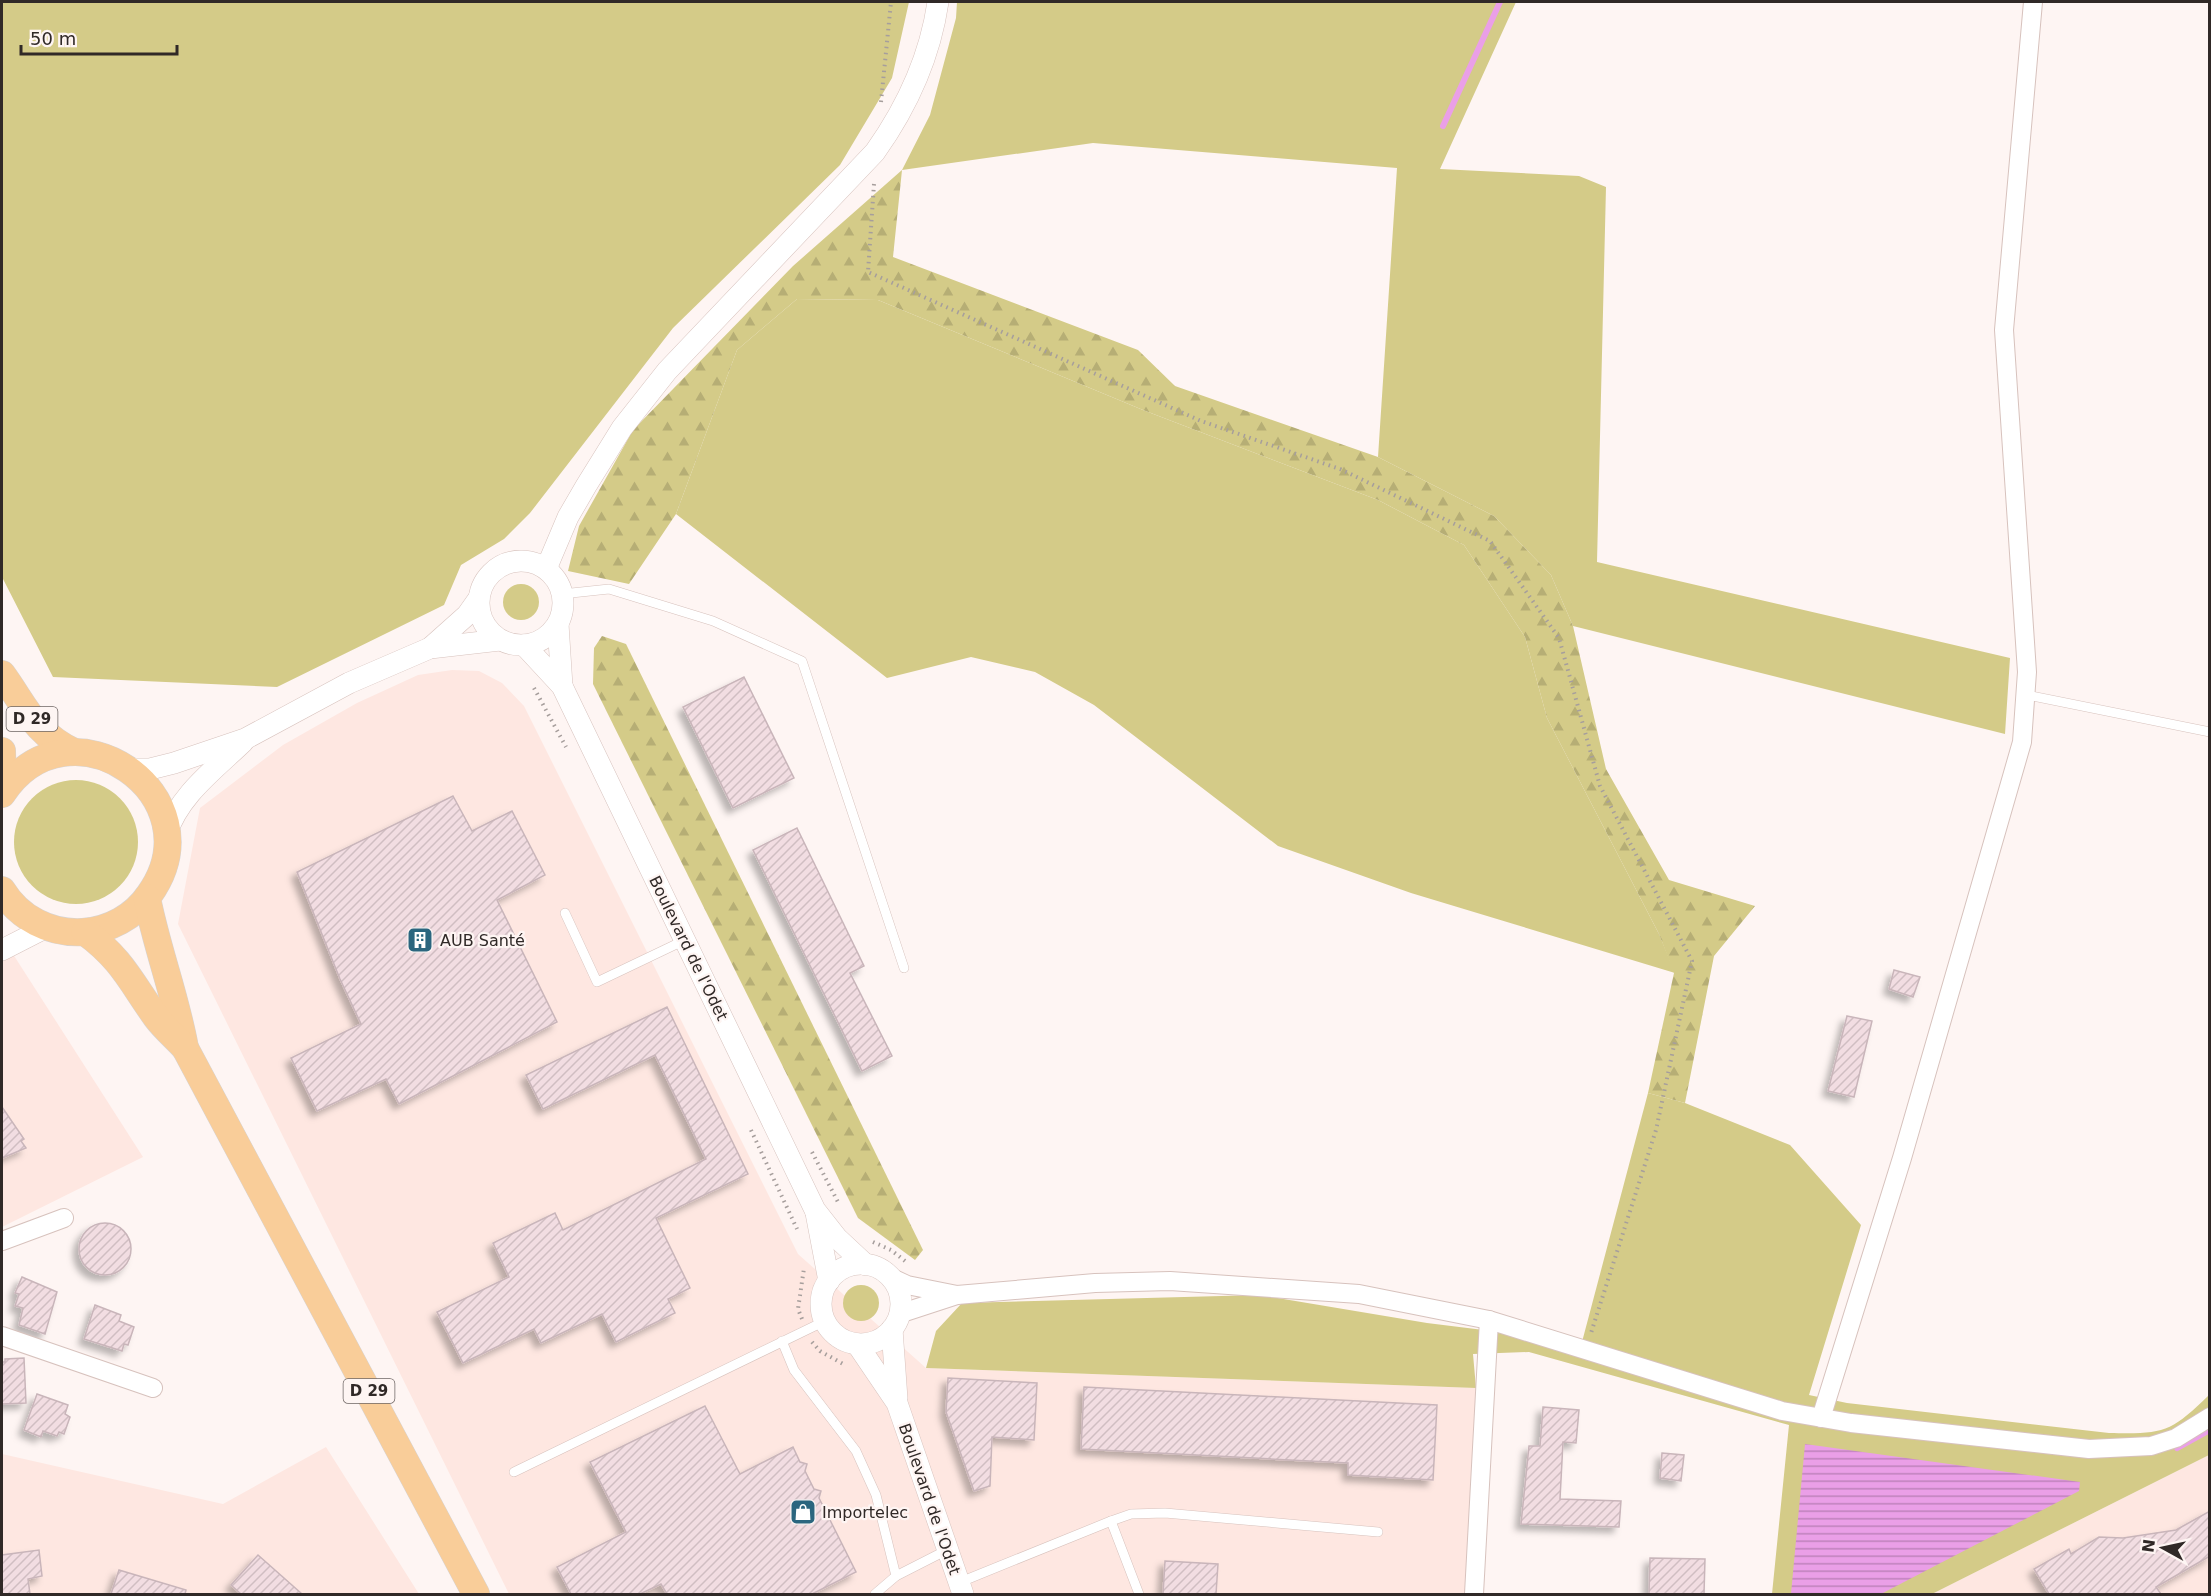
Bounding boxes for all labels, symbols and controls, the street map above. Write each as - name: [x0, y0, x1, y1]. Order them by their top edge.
- scale bar: [21, 18, 177, 56]
- text: 50 m: [30, 28, 76, 49]
- road number: D 29: [6, 707, 57, 731]
- street label: Boulevard de l'Odet: [645, 873, 732, 1024]
- building icon: AUB Santé: [405, 925, 435, 955]
- place label: AUB Santé: [440, 931, 525, 950]
- road number: D 29: [344, 1379, 394, 1403]
- street label: Boulevard de l'Odet: [895, 1421, 964, 1577]
- shop icon: Importelec: [788, 1497, 818, 1527]
- place label: Importelec: [822, 1503, 908, 1522]
- north arrow: [2133, 1518, 2193, 1578]
- text: N: [2138, 1538, 2159, 1554]

